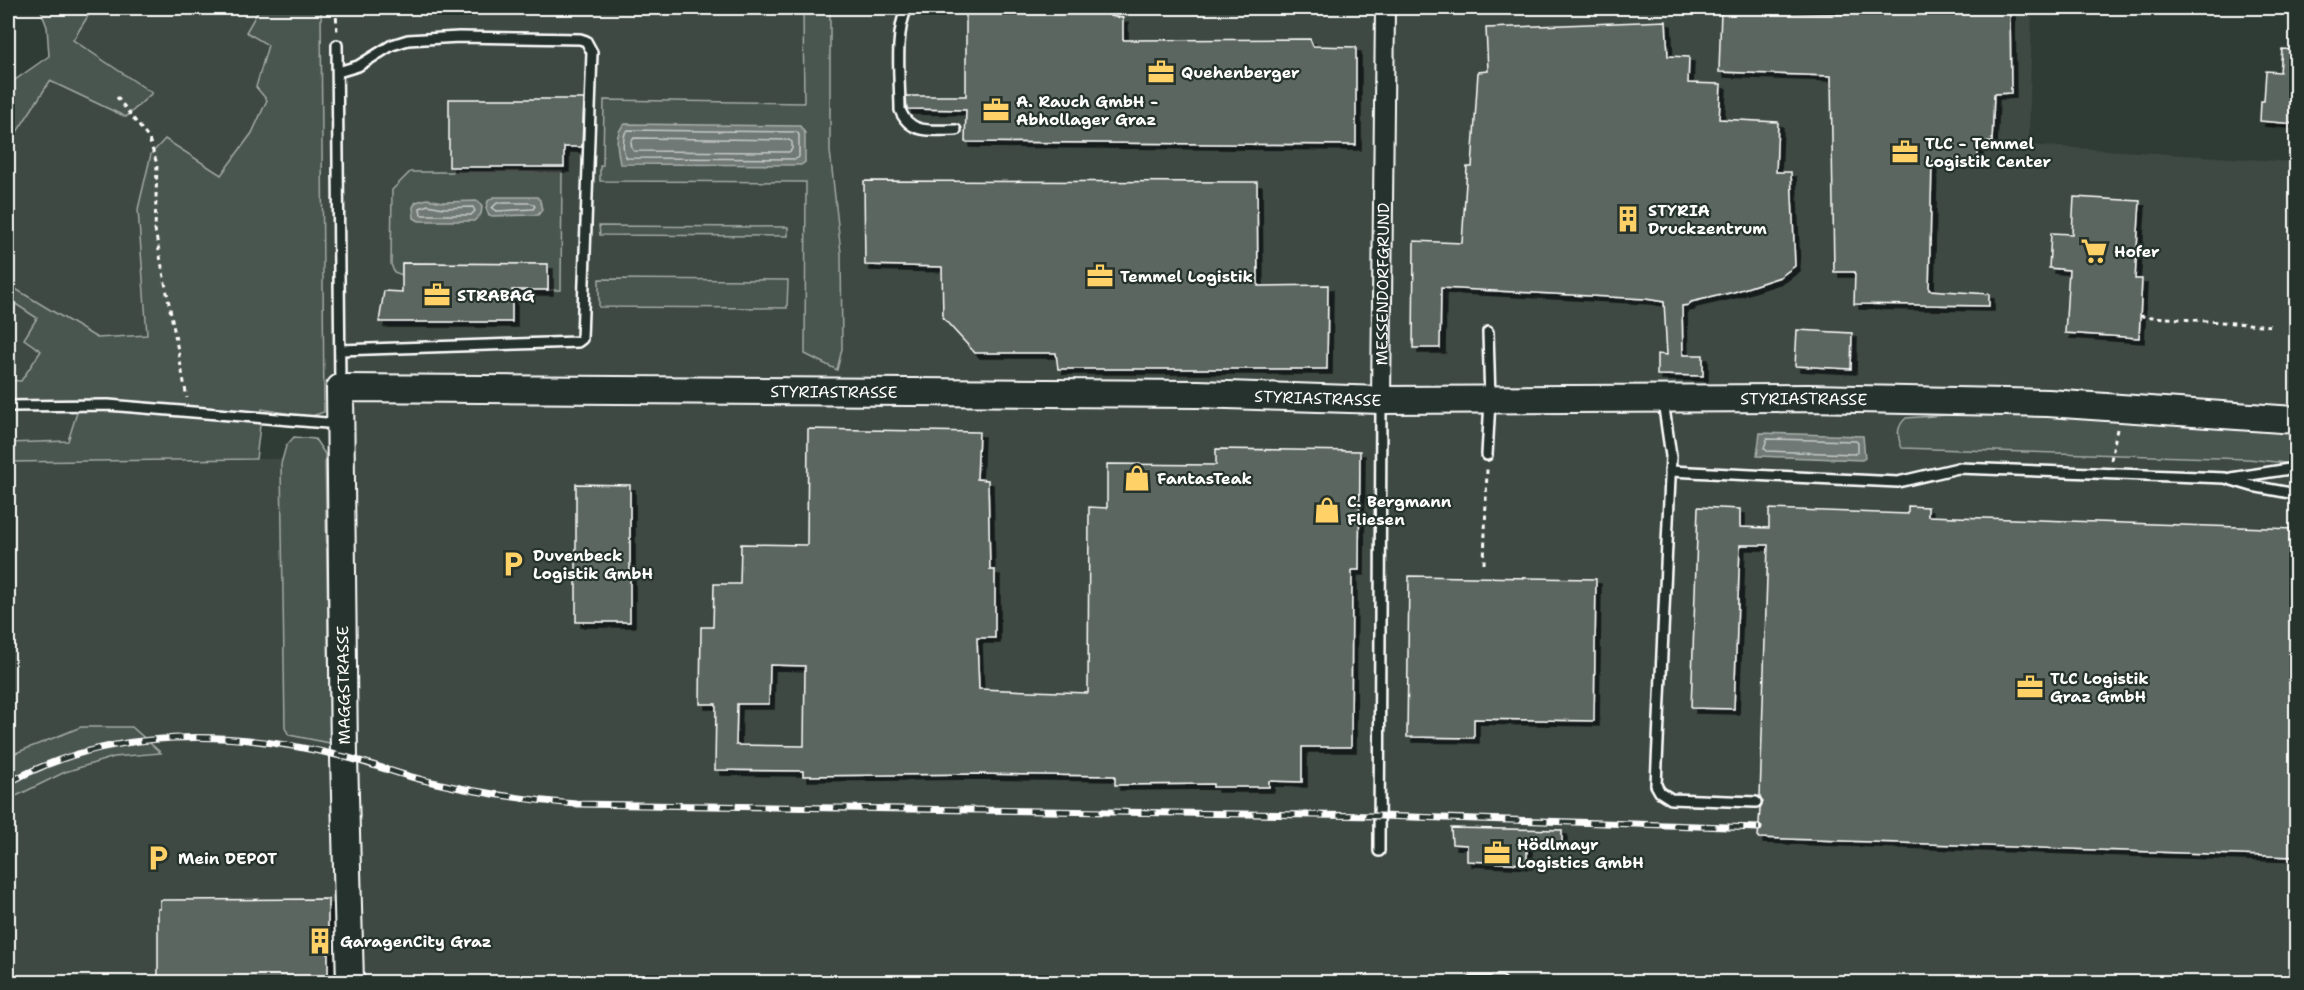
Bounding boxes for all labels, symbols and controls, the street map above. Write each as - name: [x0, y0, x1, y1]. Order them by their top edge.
- office icon: Quehenberger: [1146, 57, 1176, 87]
- place label: Quehenberger: [1181, 62, 1300, 83]
- place label: A. Rauch GmbH - Abhollager Graz: [1016, 91, 1158, 130]
- office icon: A. Rauch GmbH - Abhollager Graz: [981, 95, 1011, 125]
- place label: TLC - Temmel Logistik Center: [1925, 133, 2052, 172]
- office icon: TLC - Temmel Logistik Center: [1890, 137, 1920, 167]
- place label: STYRIA Druckzentrum: [1648, 200, 1767, 239]
- street label: MESSENDORFGRUND: [1371, 202, 1394, 366]
- building icon: STYRIA Druckzentrum: [1613, 204, 1643, 234]
- supermarket icon: Hofer: [2079, 236, 2109, 266]
- place label: Hofer: [2114, 241, 2160, 262]
- office icon: Temmel Logistik: [1085, 261, 1115, 291]
- place label: Temmel Logistik: [1120, 266, 1253, 287]
- office icon: STRABAG: [422, 280, 452, 310]
- place label: STRABAG: [457, 285, 535, 306]
- street label: STYRIASTRASSE: [770, 381, 898, 403]
- street label: STYRIASTRASSE: [1254, 386, 1382, 411]
- street label: STYRIASTRASSE: [1740, 388, 1868, 410]
- shop icon: FantasTeak: [1122, 463, 1152, 493]
- place label: FantasTeak: [1157, 468, 1252, 489]
- place label: C. Bergmann Fliesen: [1347, 491, 1452, 530]
- shop icon: C. Bergmann Fliesen: [1312, 495, 1342, 525]
- place label: Duvenbeck Logistik GmbH: [533, 545, 653, 584]
- parking icon: Duvenbeck Logistik GmbH: [498, 549, 528, 579]
- street label: MAGGSTRASSE: [332, 625, 355, 745]
- place label: TLC Logistik Graz GmbH: [2050, 668, 2149, 707]
- office icon: TLC Logistik Graz GmbH: [2015, 672, 2045, 702]
- place label: Hödlmayr Logistics GmbH: [1517, 834, 1644, 873]
- office icon: Hödlmayr Logistics GmbH: [1482, 838, 1512, 868]
- parking icon: Mein DEPOT: [143, 843, 173, 873]
- place label: Mein DEPOT: [178, 848, 277, 869]
- building icon: GaragenCity Graz: [305, 926, 335, 956]
- place label: GaragenCity Graz: [340, 931, 492, 952]

